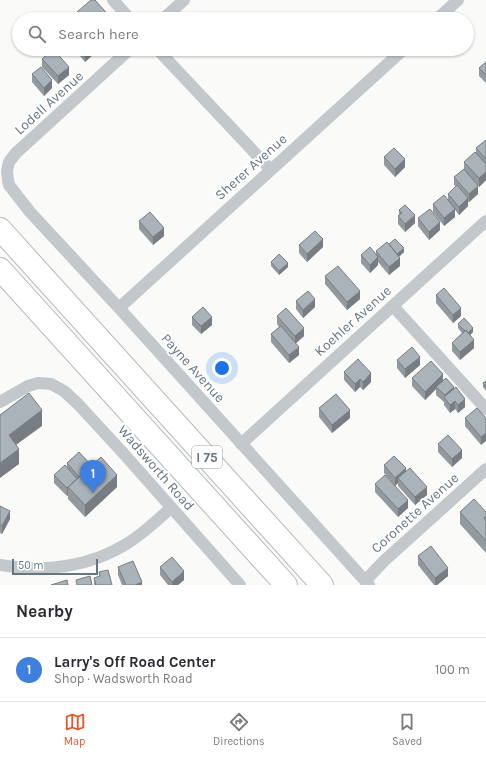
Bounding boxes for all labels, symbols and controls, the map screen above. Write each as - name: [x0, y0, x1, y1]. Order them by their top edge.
- search box: [12, 12, 474, 56]
- icon: search: [26, 23, 48, 45]
- text: Search here: [58, 25, 139, 43]
- street label: Lodell Avenue: [11, 68, 87, 138]
- street label: Sherer Avenue: [212, 130, 290, 204]
- street label: Koehler Avenue: [311, 282, 395, 360]
- street label: Payne Avenue: [158, 330, 228, 406]
- your location: [212, 358, 232, 378]
- street label: Wadsworth Road: [114, 422, 198, 514]
- road number: I 75: [192, 446, 222, 468]
- pin: 1: [80, 460, 106, 493]
- street label: Coronette Avenue: [368, 469, 462, 557]
- scale bar: [12, 557, 98, 576]
- text: 50 m: [18, 559, 44, 572]
- text: Nearby: [16, 601, 73, 621]
- text: Larry's Off Road Center: [54, 653, 215, 671]
- text: 1: [27, 662, 31, 677]
- text: 100 m: [435, 662, 470, 677]
- text: Shop · Wadsworth Road: [54, 671, 193, 686]
- tab: Map: [64, 711, 86, 748]
- tab: Directions: [213, 711, 265, 748]
- tab: Saved: [392, 711, 422, 748]

